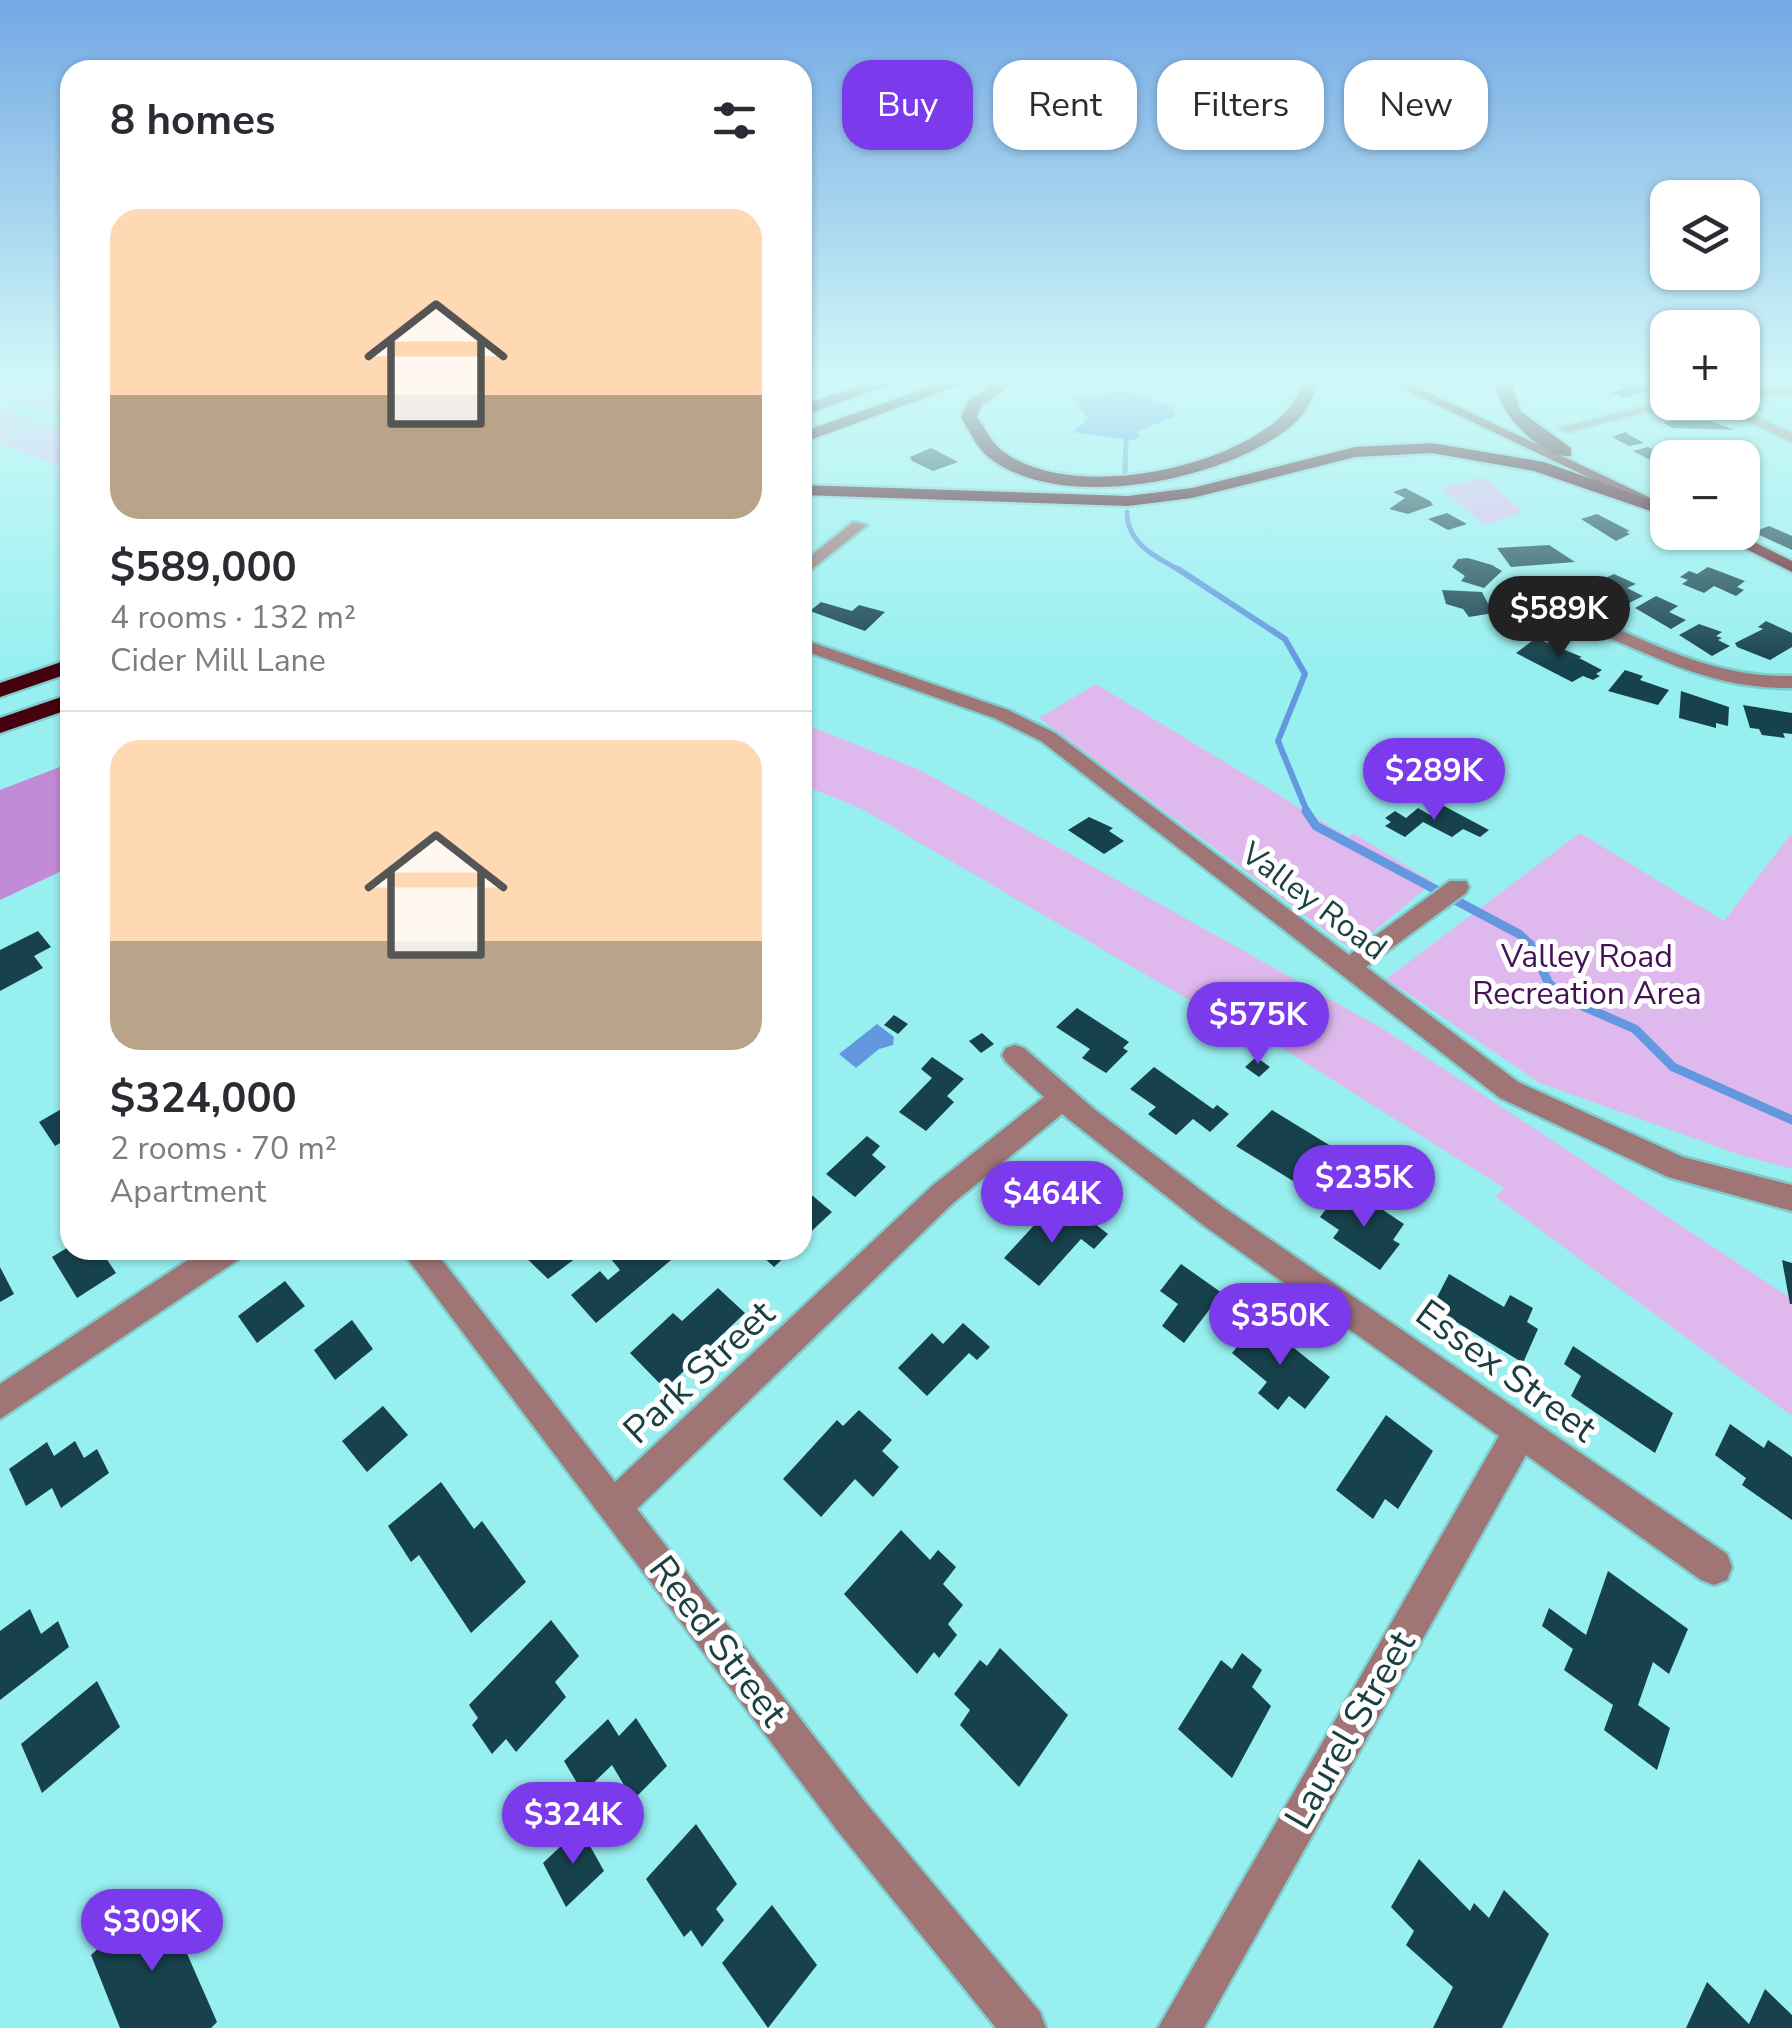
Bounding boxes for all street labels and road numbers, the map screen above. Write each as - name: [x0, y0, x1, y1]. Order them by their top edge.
- street label: Valley Road: [1232, 831, 1396, 970]
- street label: Park Street: [612, 1288, 786, 1455]
- street label: Essex Street: [1405, 1288, 1607, 1454]
- street label: Reed Street: [637, 1545, 799, 1737]
- street label: Laurel Street: [1273, 1621, 1428, 1838]

